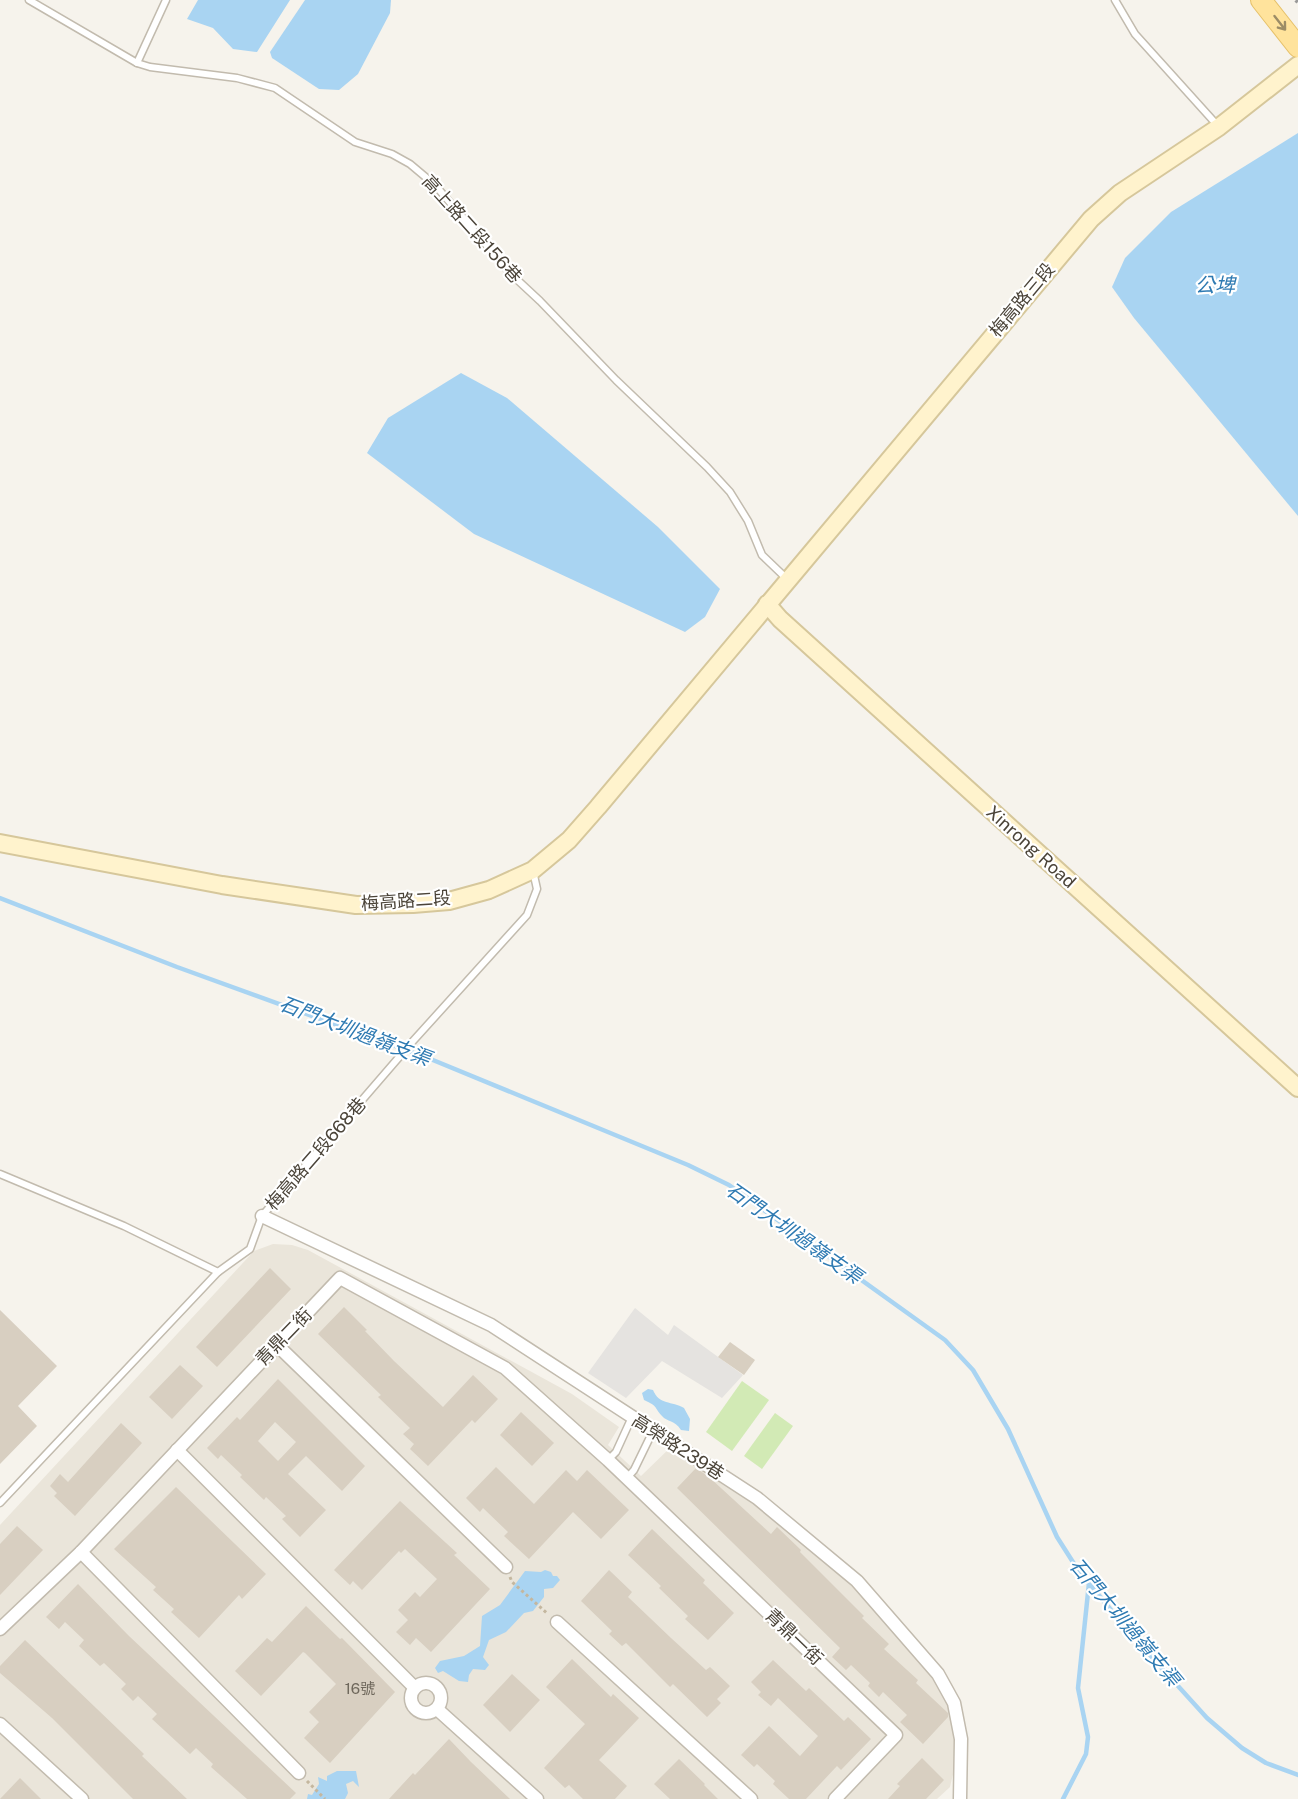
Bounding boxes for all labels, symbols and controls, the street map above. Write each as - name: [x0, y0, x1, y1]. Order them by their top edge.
- one-way arrow: [1273, 15, 1286, 31]
- street label: 高上路二段156巷: [418, 170, 526, 287]
- street label: 梅高路三段: [985, 258, 1059, 341]
- water label: 公埤: [1195, 273, 1237, 297]
- street label: Xinrong Road: [982, 801, 1080, 892]
- street label: 梅高路二段: [360, 887, 452, 914]
- water label: 石門大圳過嶺支渠: [276, 991, 437, 1072]
- street label: 梅高路二段668巷: [261, 1093, 370, 1214]
- water label: 石門大圳過嶺支渠: [722, 1177, 869, 1290]
- street label: 青鼎二街: [251, 1303, 316, 1370]
- street label: 高榮路239巷: [628, 1409, 728, 1484]
- water label: 石門大圳過嶺支渠: [1064, 1553, 1188, 1693]
- street label: 青鼎一街: [761, 1604, 828, 1669]
- house number: 16號: [345, 1680, 375, 1697]

